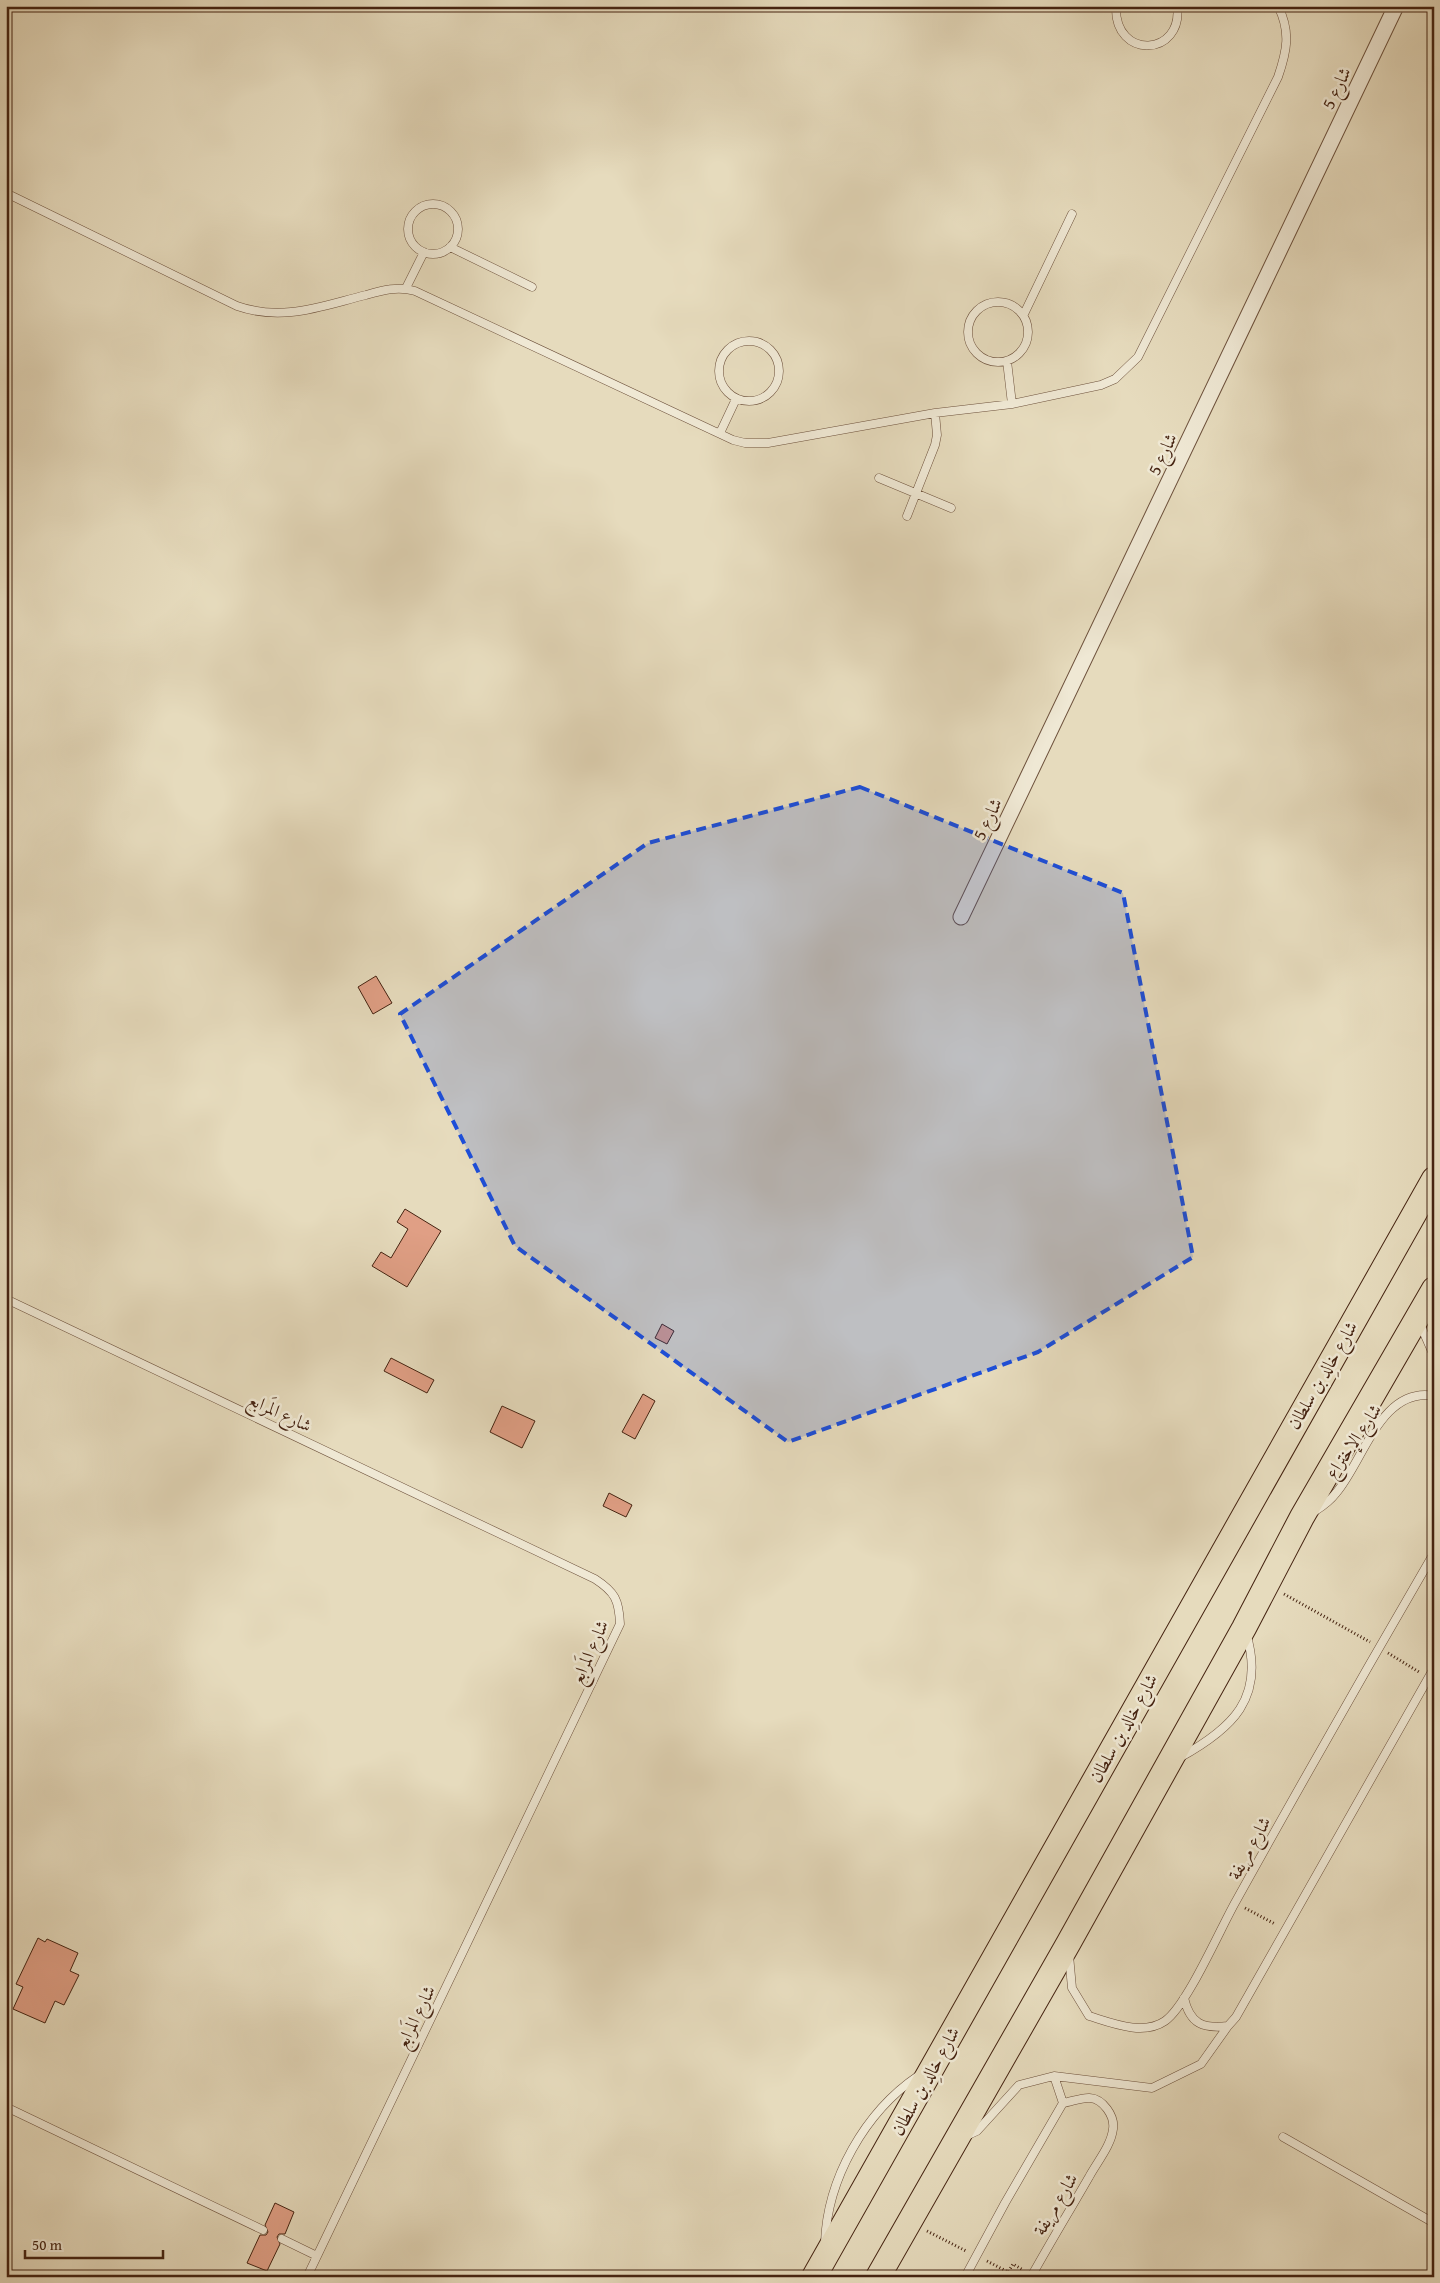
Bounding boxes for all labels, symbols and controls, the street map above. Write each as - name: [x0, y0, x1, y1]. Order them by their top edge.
- street label: شارع 5: [1314, 62, 1360, 115]
- street label: شارع 5: [1140, 428, 1186, 481]
- street label: شارع 5: [965, 793, 1011, 846]
- street label: شارع خالِد بن سلطان: [1280, 1316, 1366, 1435]
- street label: شارع المَرابع: [242, 1385, 316, 1441]
- street label: شارع الإختراع: [1318, 1398, 1390, 1485]
- street label: شارع المَرابع: [563, 1615, 618, 1690]
- street label: شارع خالِد بن سلطان: [1082, 1669, 1166, 1788]
- street label: شارع مريفة: [1221, 1811, 1279, 1886]
- street label: شارع المَرابع: [388, 1981, 445, 2055]
- street label: شارع خالِد بن سلطان: [884, 2022, 968, 2141]
- street label: شارع مريفة: [1026, 2168, 1086, 2241]
- scale bar: [25, 2228, 162, 2260]
- text: 50 m: [32, 2234, 63, 2255]

